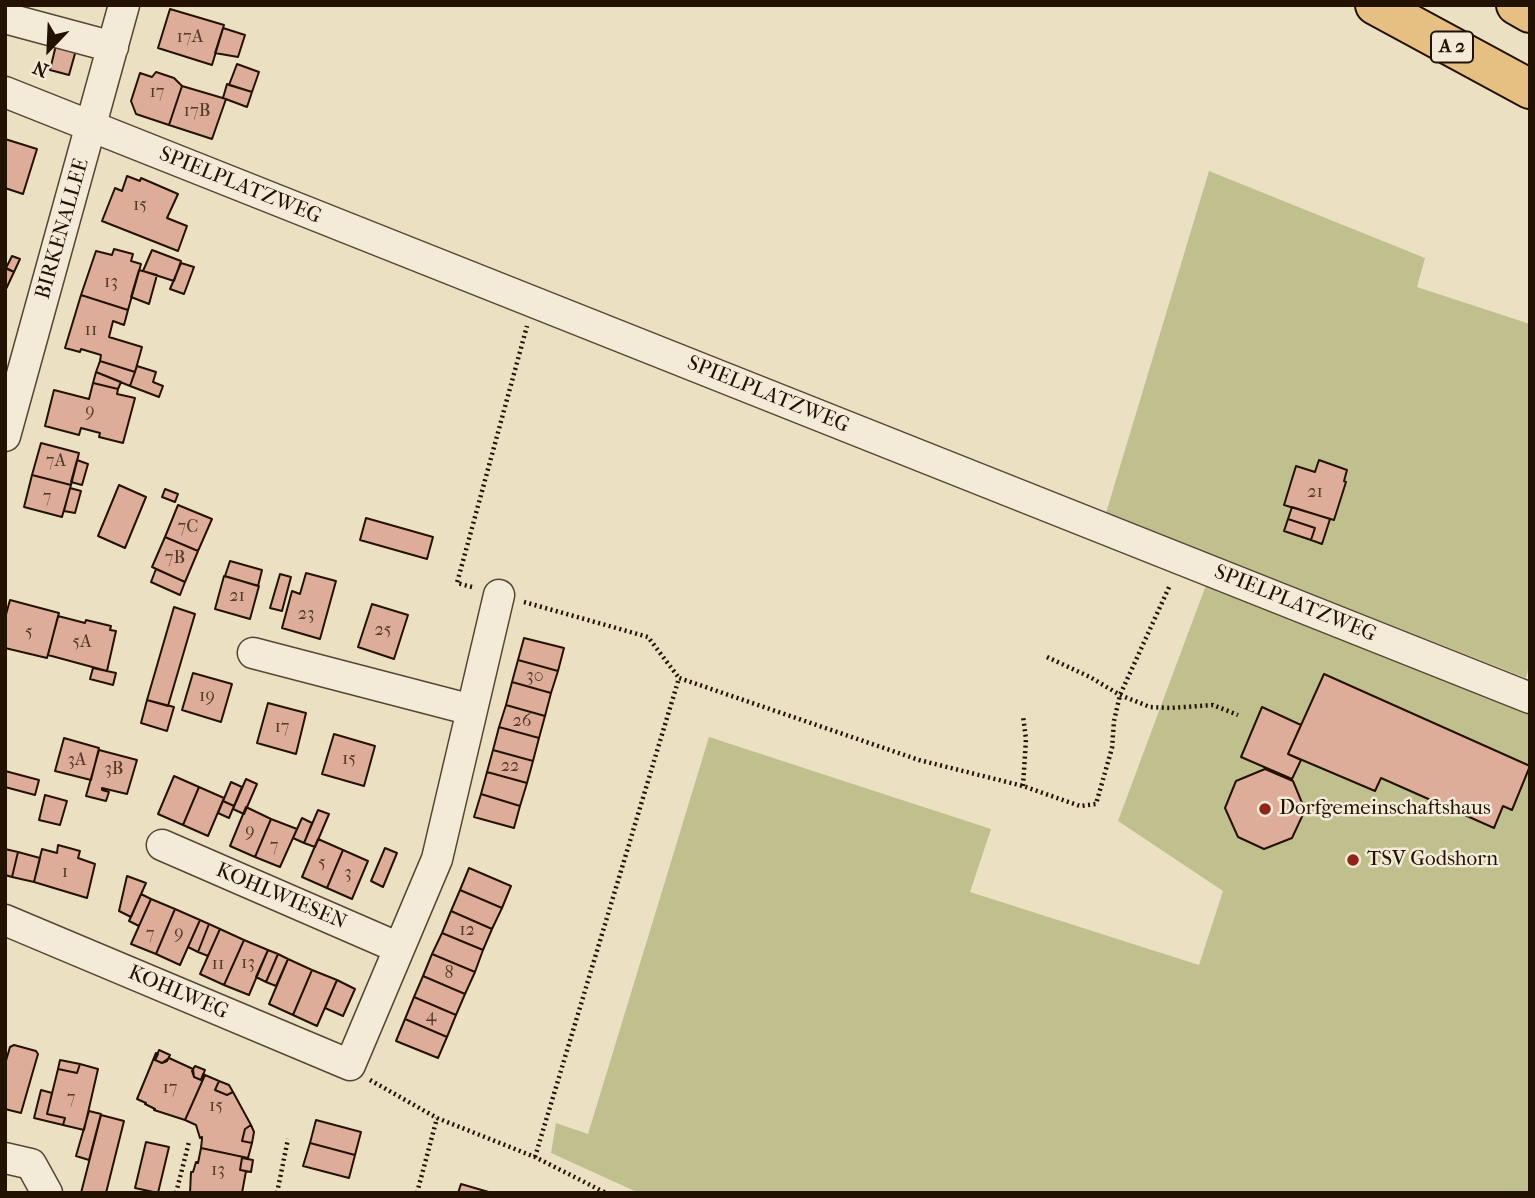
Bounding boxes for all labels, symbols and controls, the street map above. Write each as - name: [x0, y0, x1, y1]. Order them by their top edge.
- north arrow: [14, 14, 84, 84]
- house number: 17A: [177, 27, 203, 49]
- road number: A 2: [1431, 32, 1473, 62]
- text: N: [30, 55, 52, 81]
- house number: 17: [149, 82, 165, 104]
- house number: 17B: [184, 101, 210, 123]
- street label: SPIELPLATZWEG: [155, 142, 325, 230]
- street label: BIRKENALLEE: [31, 156, 95, 302]
- house number: 15: [133, 195, 147, 217]
- house number: 13: [104, 272, 118, 294]
- house number: 11: [85, 320, 97, 342]
- street label: SPIELPLATZWEG: [683, 351, 853, 439]
- house number: 9: [85, 401, 95, 423]
- house number: 7A: [46, 451, 66, 473]
- house number: 21: [1307, 482, 1323, 504]
- house number: 7: [43, 487, 51, 509]
- house number: 7C: [178, 517, 198, 539]
- house number: 7B: [165, 548, 185, 570]
- street label: SPIELPLATZWEG: [1210, 560, 1380, 648]
- house number: 21: [229, 586, 245, 608]
- house number: 23: [298, 604, 314, 626]
- house number: 25: [374, 620, 392, 642]
- house number: 5: [25, 622, 33, 644]
- house number: 5A: [72, 632, 92, 654]
- house number: 30: [526, 666, 544, 688]
- house number: 19: [199, 686, 215, 708]
- house number: 26: [512, 711, 532, 733]
- house number: 17: [274, 717, 290, 739]
- house number: 15: [342, 749, 356, 771]
- house number: 3A: [67, 750, 87, 772]
- house number: 22: [501, 756, 519, 778]
- house number: 3B: [104, 759, 124, 781]
- place label: Dorfgemeinschaftshaus: [1279, 796, 1491, 822]
- marker: Dorfgemeinschaftshaus: [1257, 801, 1273, 817]
- house number: 9: [245, 821, 255, 843]
- house number: 7: [270, 836, 278, 858]
- place label: TSV Godshorn: [1367, 847, 1498, 873]
- marker: TSV Godshorn: [1345, 852, 1361, 868]
- house number: 5: [318, 853, 326, 875]
- street label: KOHLWIESEN: [212, 858, 350, 936]
- house number: 1: [62, 862, 68, 884]
- house number: 3: [344, 863, 352, 885]
- house number: 12: [459, 920, 475, 942]
- house number: 9: [174, 923, 184, 945]
- house number: 7: [146, 924, 154, 946]
- house number: 13: [241, 953, 255, 975]
- house number: 11: [212, 954, 224, 976]
- street label: KOHLWEG: [124, 961, 232, 1025]
- house number: 8: [444, 963, 454, 985]
- house number: 4: [426, 1006, 436, 1028]
- house number: 17: [162, 1078, 178, 1100]
- house number: 7: [67, 1088, 75, 1110]
- house number: 15: [209, 1096, 223, 1118]
- house number: 13: [211, 1160, 225, 1182]

